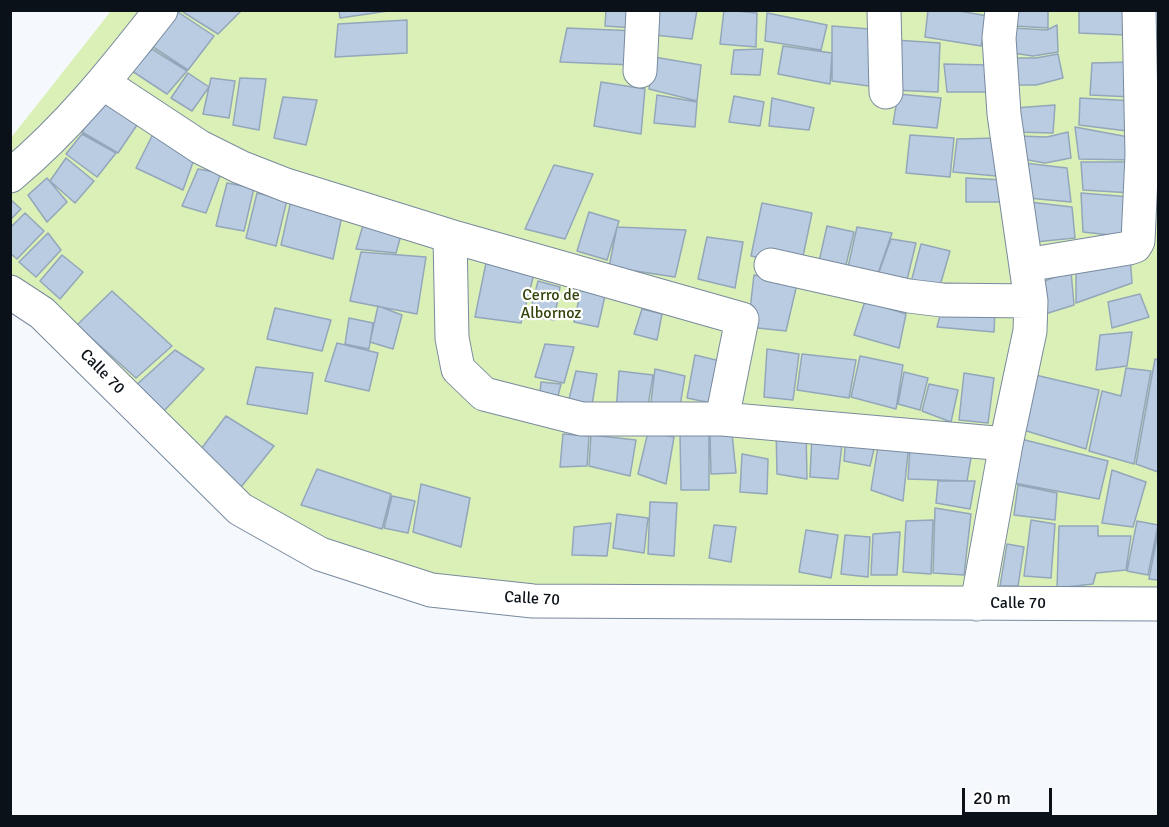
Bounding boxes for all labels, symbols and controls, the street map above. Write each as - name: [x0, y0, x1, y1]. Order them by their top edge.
- park label: Cerro de Albornoz: [521, 286, 581, 324]
- street label: Calle 70: [76, 346, 128, 398]
- street label: Calle 70: [504, 588, 560, 610]
- street label: Calle 70: [990, 594, 1046, 614]
- scale bar: [965, 776, 1055, 814]
- text: 20 m: [973, 787, 1011, 809]

